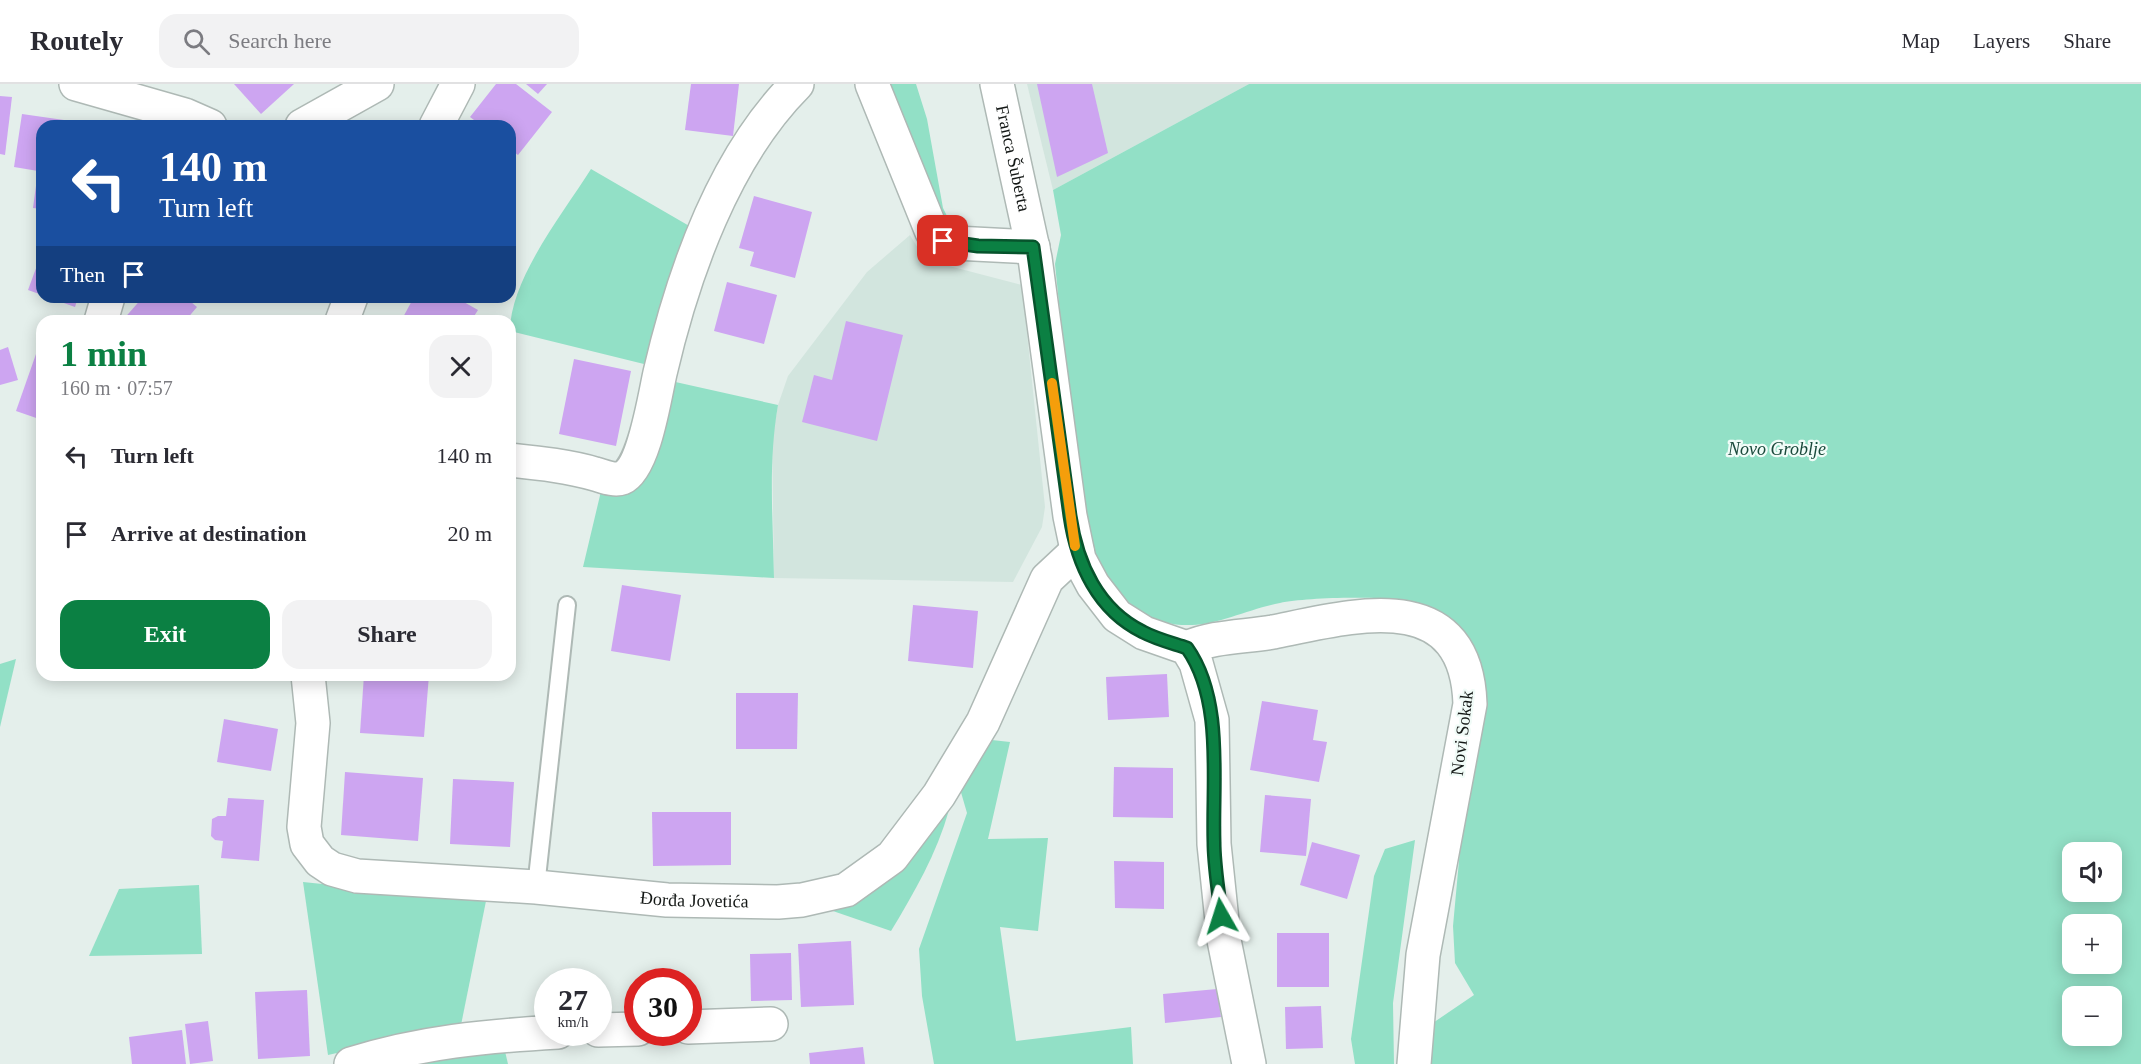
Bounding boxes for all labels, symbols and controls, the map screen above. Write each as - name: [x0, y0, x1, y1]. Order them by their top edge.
- search box: [159, 14, 579, 68]
- text: Routely: [30, 25, 123, 56]
- icon: search: [180, 25, 213, 58]
- text: Search here: [228, 28, 332, 53]
- text: Map: [1902, 29, 1940, 53]
- text: Layers: [1973, 29, 2030, 53]
- text: Share: [2063, 29, 2111, 53]
- street label: Franca Šuberta: [992, 103, 1035, 213]
- icon: left: [60, 144, 138, 222]
- text: 140 m: [159, 144, 268, 190]
- text: Turn left: [159, 193, 253, 223]
- pin: [917, 215, 968, 266]
- icon: arrive: [926, 224, 959, 257]
- icon: arrive: [117, 258, 150, 291]
- text: Then: [60, 262, 105, 287]
- text: 1 min: [60, 334, 147, 374]
- button: close: [429, 335, 492, 398]
- text: 160 m · 07:57: [60, 377, 173, 399]
- park label: Novo Groblje: [1727, 439, 1826, 459]
- icon: left: [60, 440, 93, 473]
- text: Turn left: [111, 443, 194, 468]
- text: 140 m: [436, 443, 492, 468]
- icon: arrive: [60, 518, 93, 551]
- text: Arrive at destination: [111, 521, 307, 546]
- text: 20 m: [447, 521, 492, 546]
- button: Exit: [60, 600, 270, 669]
- button: Share: [282, 600, 492, 669]
- street label: Novi Sokak: [1447, 689, 1477, 777]
- map controls: [2062, 842, 2122, 1046]
- button: sound: [2062, 842, 2122, 902]
- position arrow: [1189, 884, 1253, 948]
- street label: Đorđa Jovetića: [639, 887, 749, 911]
- button: +: [2062, 914, 2122, 974]
- speed limit sign: 30: [624, 968, 702, 1046]
- text: 27: [558, 983, 588, 1016]
- button: −: [2062, 986, 2122, 1046]
- text: km/h: [558, 1014, 588, 1030]

